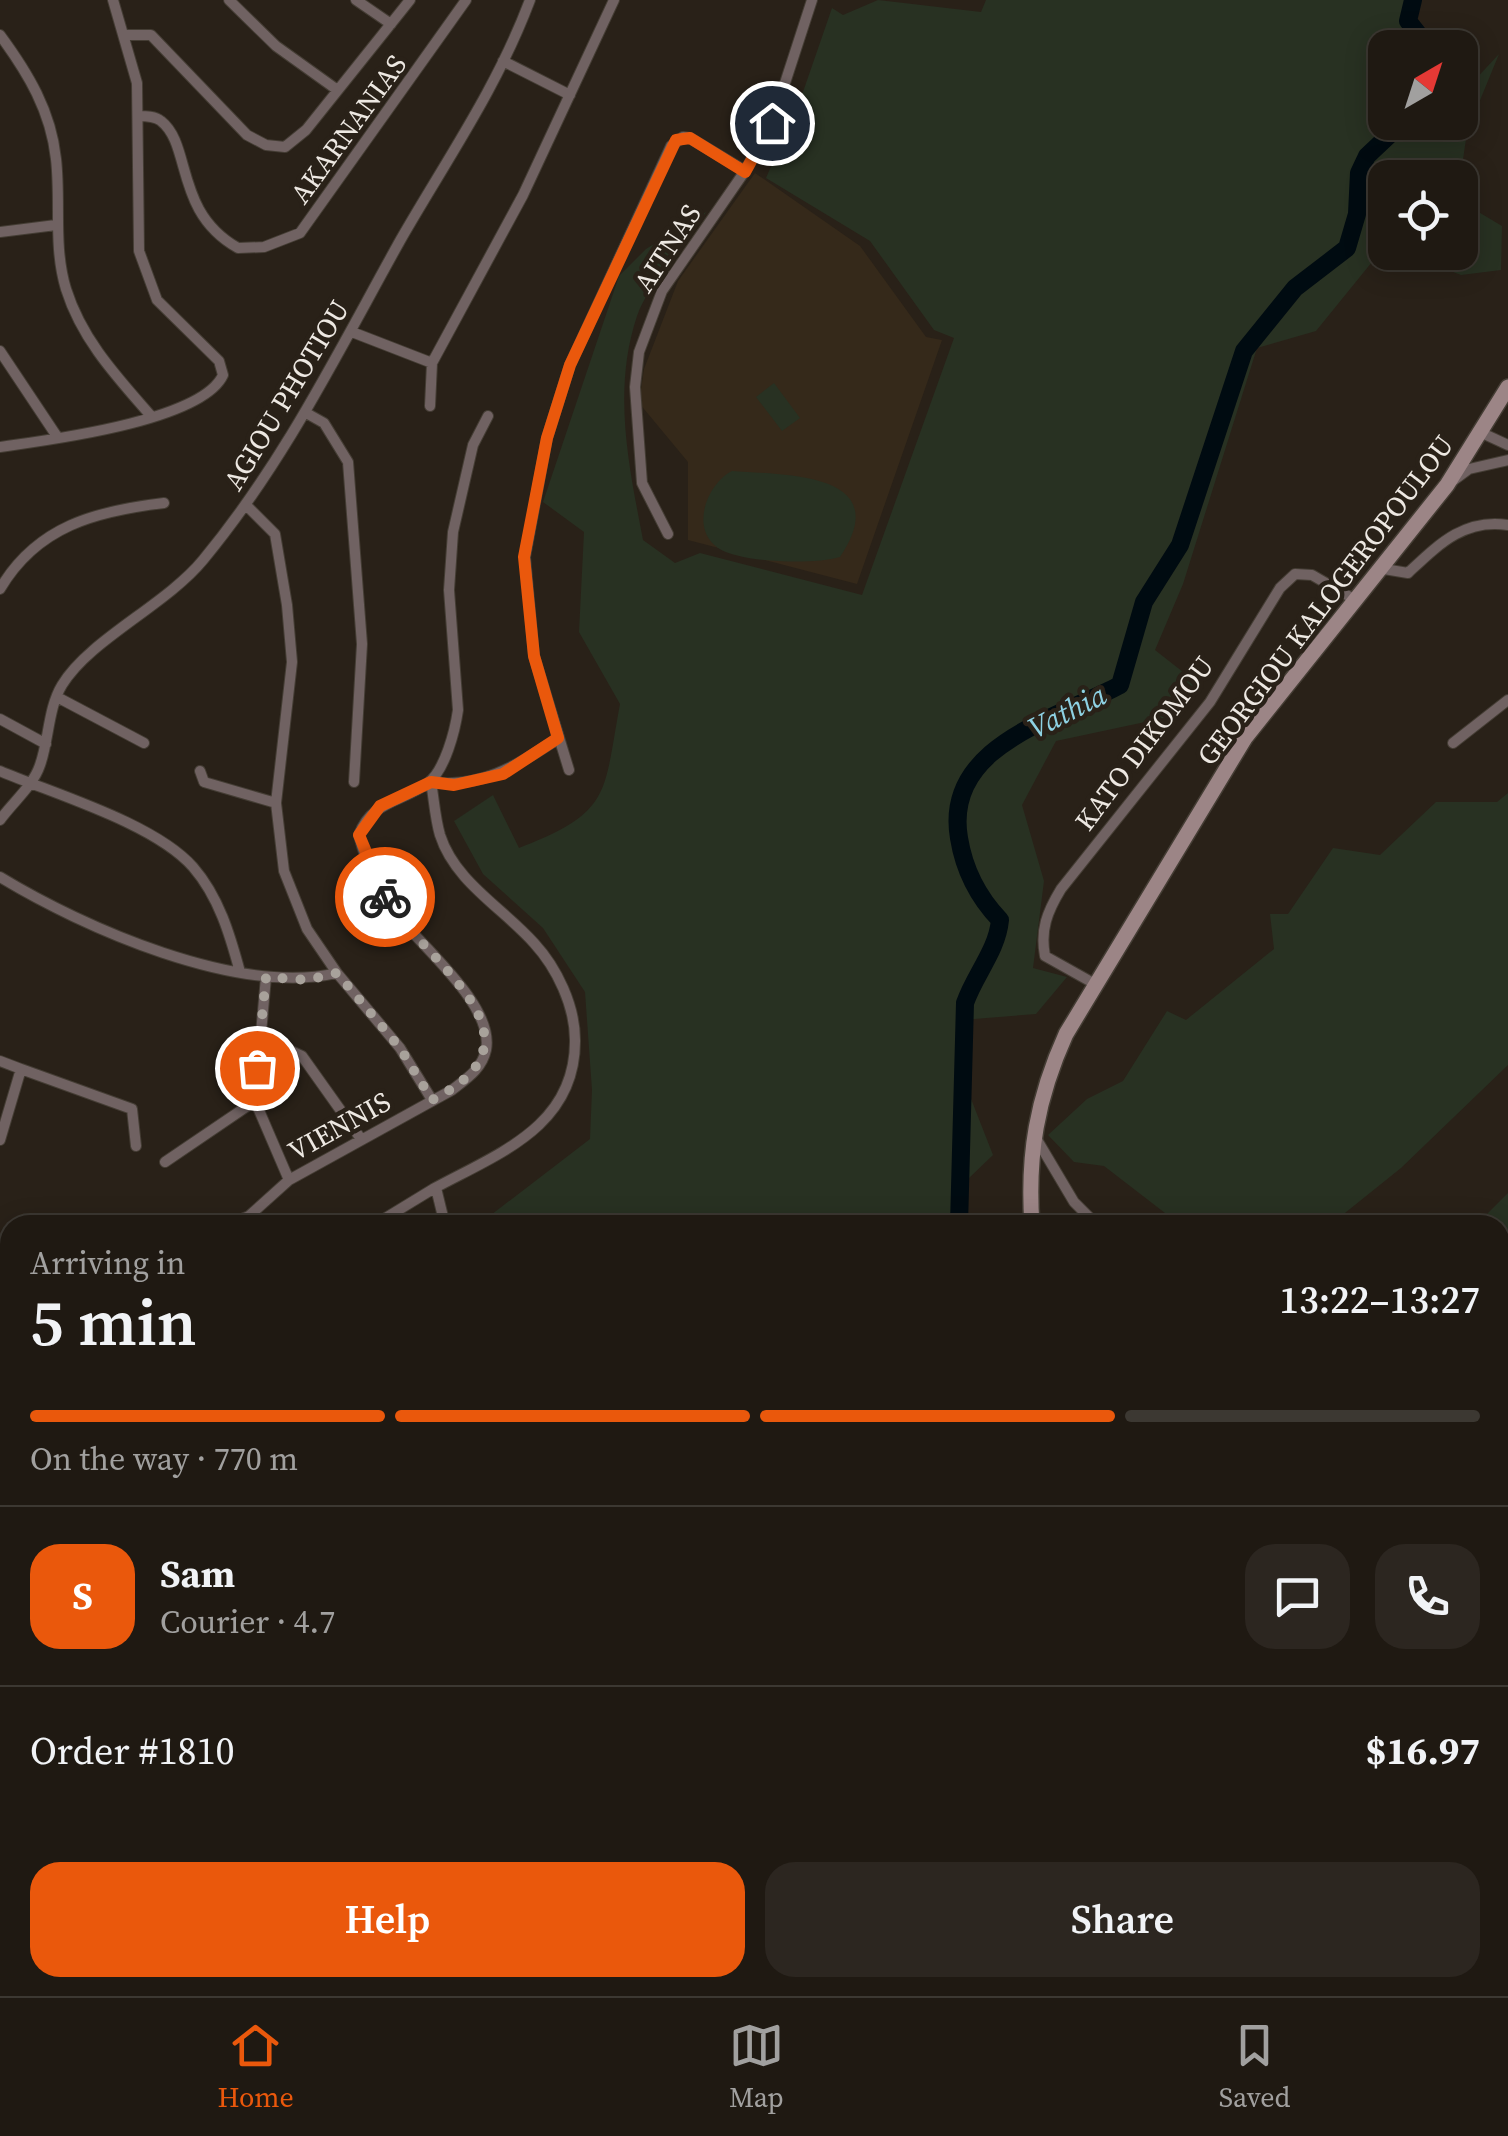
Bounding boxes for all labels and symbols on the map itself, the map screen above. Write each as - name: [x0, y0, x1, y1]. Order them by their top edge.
- north arrow: [1368, 30, 1478, 140]
- street label: AKARNANIAS: [281, 47, 415, 211]
- pin: [730, 81, 815, 166]
- street label: AITNAS: [624, 197, 710, 299]
- street label: AGIOU PHOTIOU: [214, 293, 358, 497]
- street label: GEORGIOU KALOGEROPOULOU: [1188, 427, 1462, 773]
- street label: KATO DIKOMOU: [1066, 648, 1222, 838]
- water label: Vathia: [1021, 674, 1114, 748]
- courier: [335, 847, 435, 947]
- pin: [215, 1026, 300, 1111]
- street label: VIENNIS: [281, 1082, 397, 1170]

